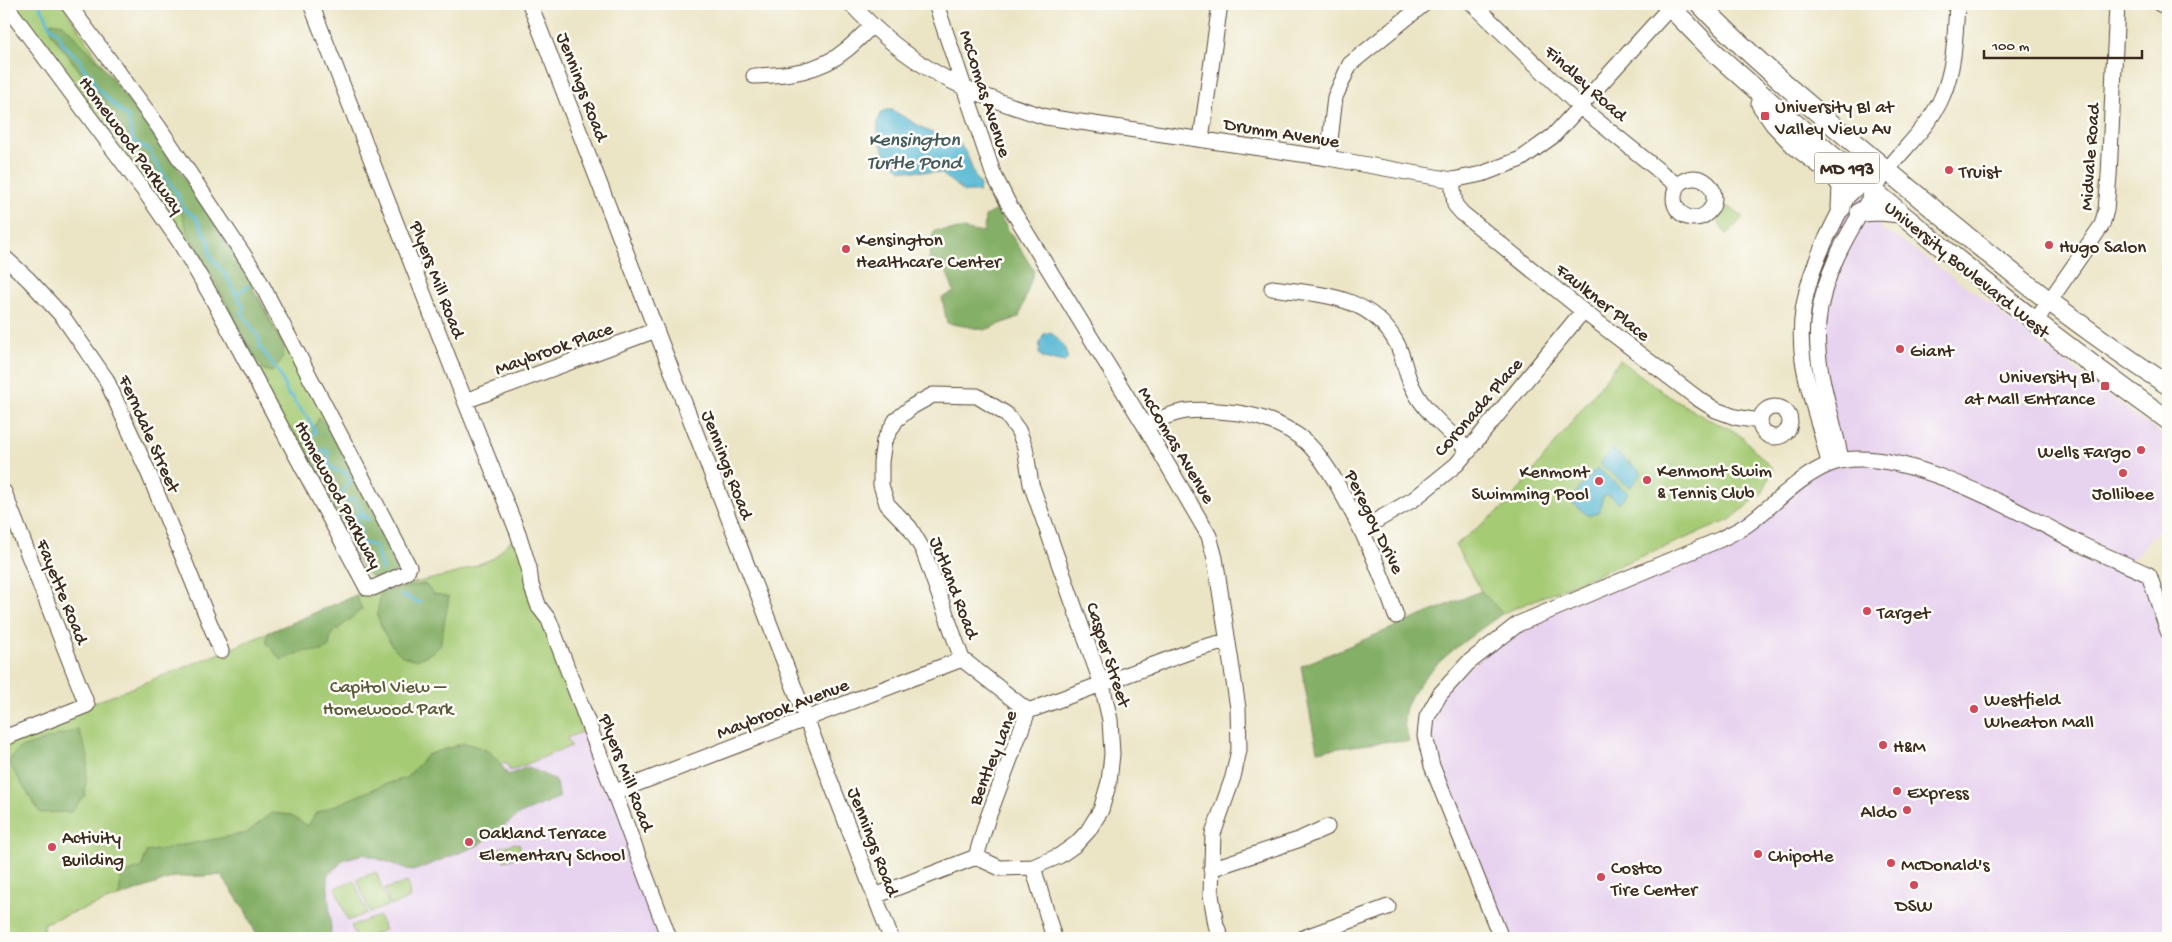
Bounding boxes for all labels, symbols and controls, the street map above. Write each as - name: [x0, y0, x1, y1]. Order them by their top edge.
- street label: McComas Avenue: [952, 28, 1015, 161]
- scale bar: [1984, 28, 2142, 60]
- street label: Jennings Road: [549, 30, 613, 147]
- text: 100 m: [1991, 38, 2030, 56]
- street label: Findley Road: [1538, 41, 1632, 129]
- street label: Homewood Parkway: [72, 73, 188, 220]
- place label: University Bl at Valley View Av: [1774, 97, 1896, 142]
- street label: Midvale Road: [2076, 101, 2107, 212]
- marker: University Bl at Valley View Av: [1759, 110, 1771, 122]
- street label: Drumm Avenue: [1220, 114, 1341, 155]
- water label: Kensington Turtle Pond: [867, 130, 963, 176]
- road number: MD 193: [1814, 152, 1880, 184]
- place label: Truist: [1958, 162, 2003, 185]
- marker: Truist: [1943, 164, 1955, 176]
- street label: University Boulevard West: [1878, 197, 2055, 346]
- street label: Plyers Mill Road: [402, 217, 469, 344]
- place label: Kensington Healthcare Center: [856, 230, 1003, 275]
- place label: Hugo Salon: [2059, 237, 2146, 260]
- marker: Hugo Salon: [2043, 239, 2055, 251]
- marker: Kensington Healthcare Center: [840, 243, 852, 255]
- street label: Faulkner Place: [1549, 259, 1654, 348]
- street label: Maybrook Place: [492, 318, 617, 382]
- place label: Giant: [1910, 341, 1956, 364]
- marker: Giant: [1894, 343, 1906, 355]
- street label: Coronada Place: [1430, 354, 1529, 463]
- place label: University Bl at Mall Entrance: [1964, 367, 2095, 412]
- street label: Ferndale Street: [111, 371, 185, 499]
- marker: University Bl at Mall Entrance: [2099, 380, 2111, 392]
- street label: McComas Avenue: [1131, 383, 1219, 509]
- street label: Jennings Road: [694, 408, 758, 525]
- street label: Homewood Parkway: [288, 417, 386, 574]
- place label: Wells Fargo: [2038, 442, 2131, 465]
- marker: Wells Fargo: [2135, 444, 2147, 456]
- place label: Kenmont Swim & Tennis Club: [1657, 461, 1773, 506]
- place label: Kenmont Swimming Pool: [1472, 462, 1591, 507]
- street label: Peregoy Drive: [1337, 466, 1408, 578]
- marker: Jollibee: [2117, 467, 2129, 479]
- marker: Kenmont Swim & Tennis Club: [1641, 474, 1653, 486]
- marker: Kenmont Swimming Pool: [1593, 475, 1605, 487]
- place label: Jollibee: [2092, 484, 2154, 507]
- street label: Jutland Road: [923, 534, 983, 644]
- street label: Fayette Road: [29, 536, 93, 650]
- street label: Casper Street: [1079, 600, 1135, 713]
- place label: Target: [1876, 603, 1932, 626]
- marker: Target: [1861, 605, 1873, 617]
- street label: Maybrook Avenue: [714, 674, 853, 746]
- park label: Capitol View – Homewood Park: [323, 677, 455, 722]
- place label: Westfield Wheaton Mall: [1984, 690, 2094, 735]
- marker: Westfield Wheaton Mall: [1968, 703, 1980, 715]
- street label: Bentley Lane: [964, 707, 1024, 810]
- street label: Plyers Mill Road: [591, 710, 658, 837]
- place label: H&M: [1893, 737, 1927, 760]
- marker: H&M: [1877, 739, 1889, 751]
- place label: Express: [1907, 783, 1970, 806]
- street label: Jennings Road: [840, 785, 904, 902]
- marker: Express: [1891, 785, 1903, 797]
- place label: Aldo: [1861, 802, 1897, 825]
- marker: Aldo: [1901, 804, 1913, 816]
- place label: Oakland Terrace Elementary School: [479, 823, 625, 868]
- place label: Activity Building: [61, 828, 124, 873]
- marker: Oakland Terrace Elementary School: [463, 836, 475, 848]
- marker: Activity Building: [46, 841, 58, 853]
- place label: Chipotle: [1768, 846, 1834, 869]
- marker: Chipotle: [1752, 848, 1764, 860]
- place label: McDonald's: [1901, 855, 1991, 878]
- marker: McDonald's: [1885, 857, 1897, 869]
- place label: Costco Tire Center: [1610, 858, 1699, 903]
- marker: Costco Tire Center: [1595, 871, 1607, 883]
- marker: DSW: [1908, 879, 1920, 891]
- place label: DSW: [1893, 896, 1933, 919]

